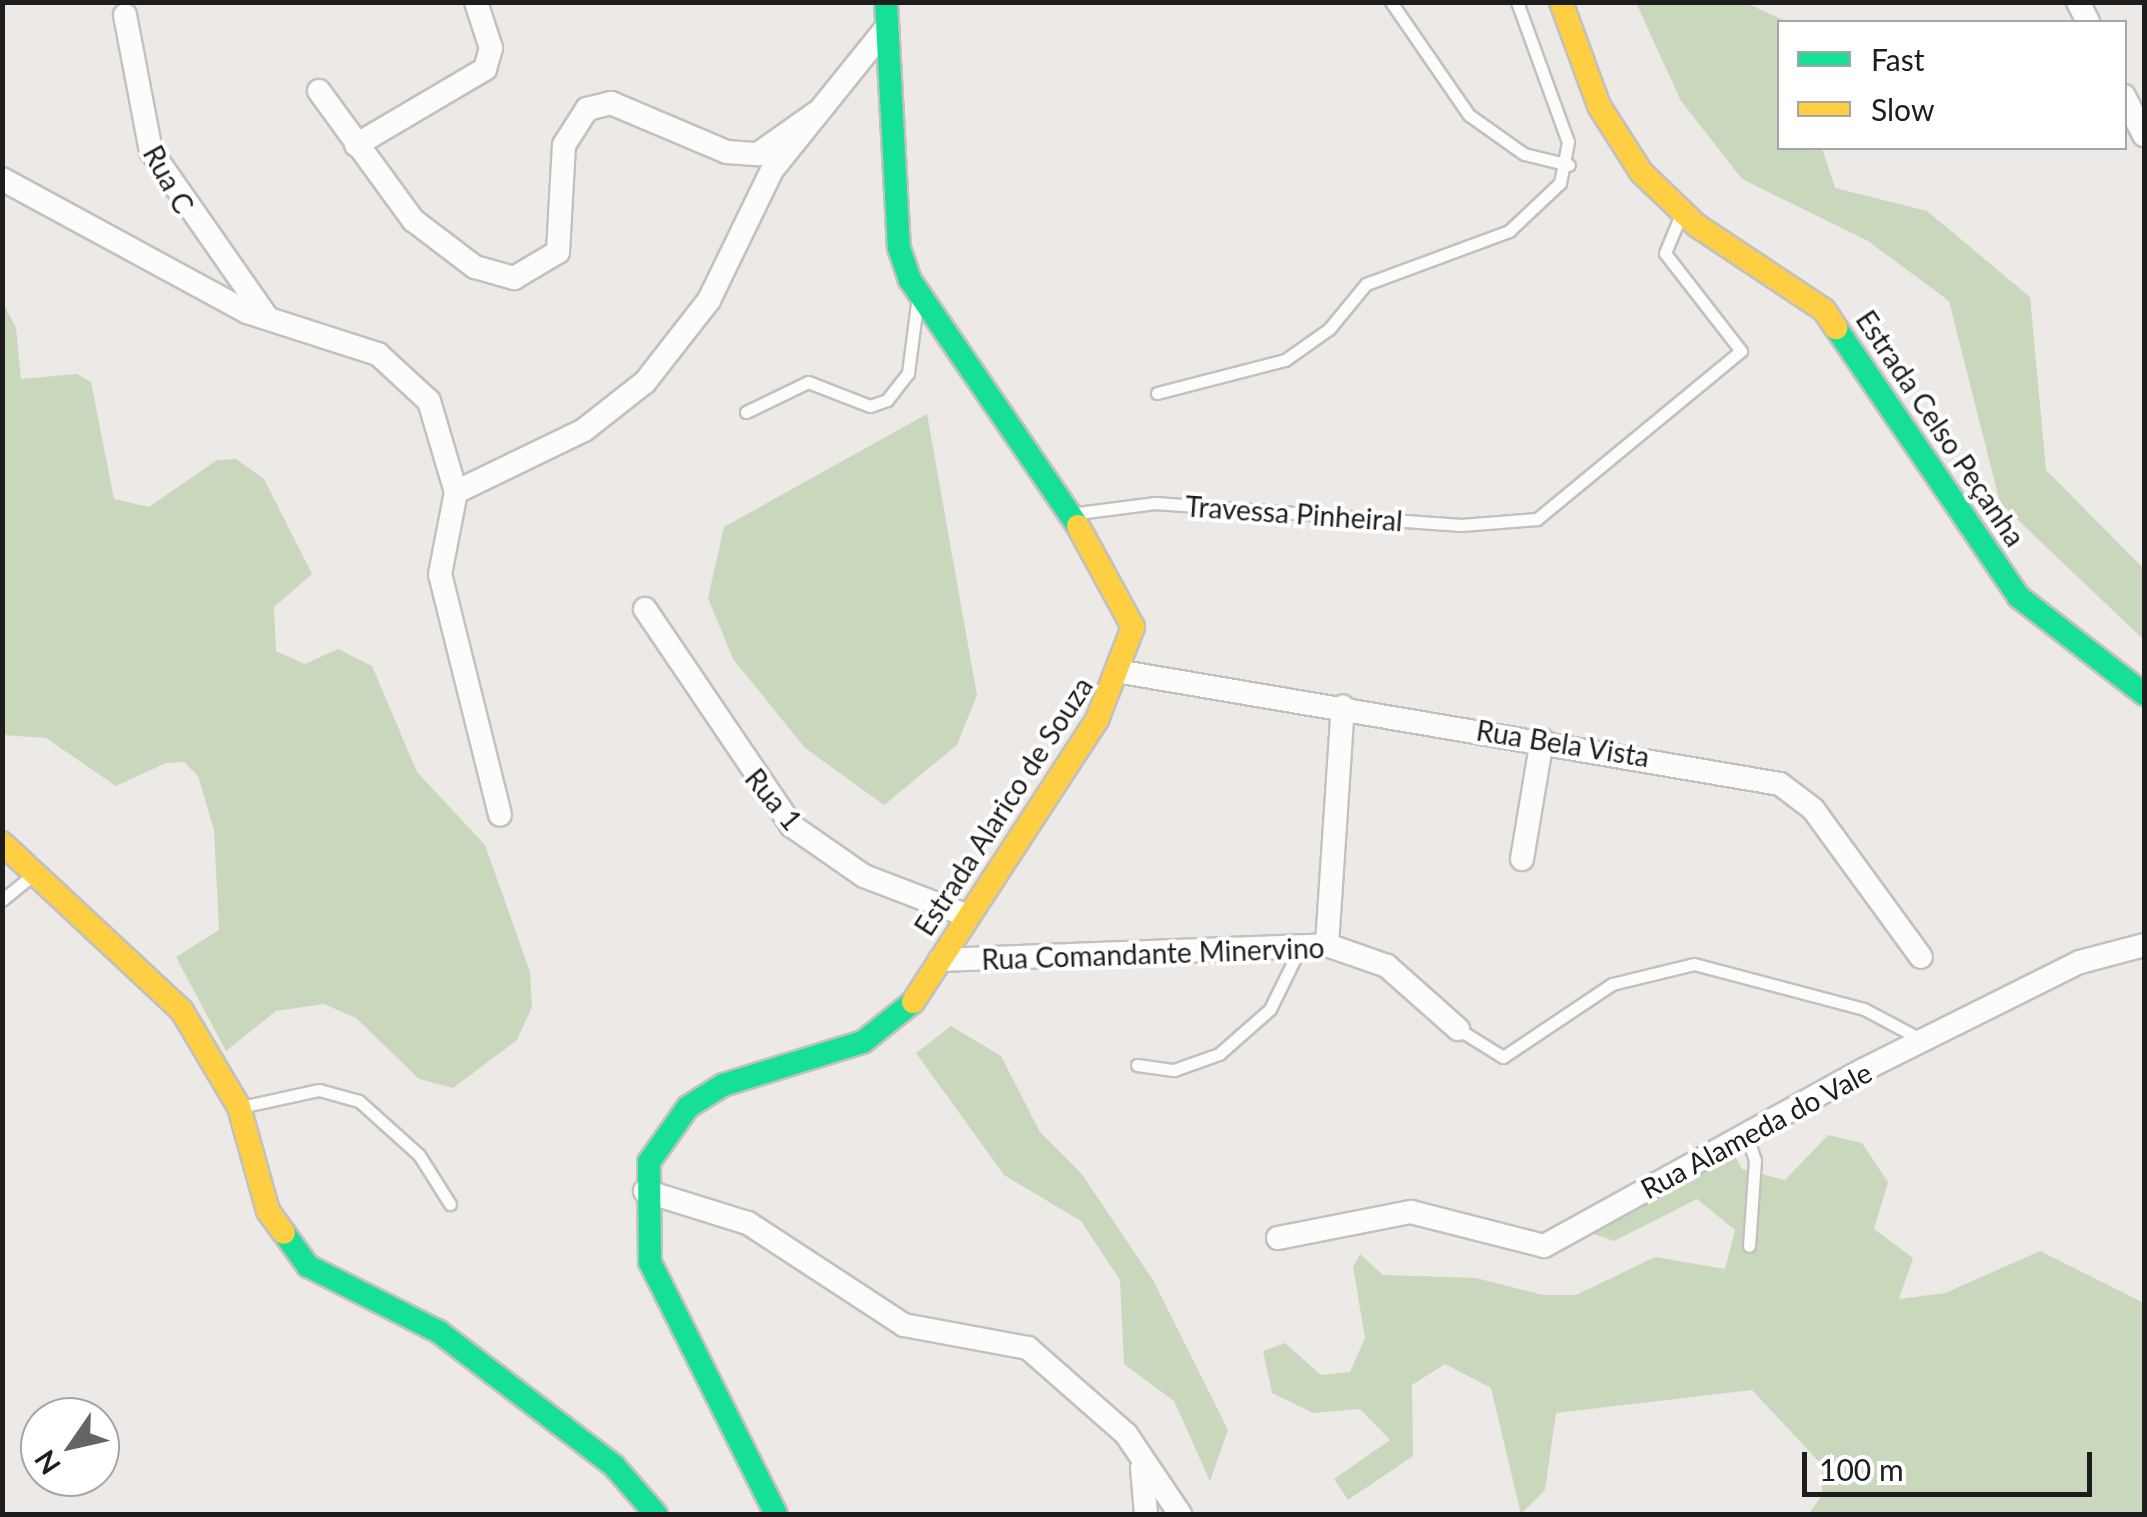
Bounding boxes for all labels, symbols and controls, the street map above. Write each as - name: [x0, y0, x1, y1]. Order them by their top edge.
- legend: [1777, 20, 2127, 150]
- text: Fast: [1871, 41, 1925, 77]
- text: Slow: [1871, 91, 1934, 127]
- street label: Rua C: [137, 139, 201, 219]
- street label: Estrada Celso Peçanha: [1850, 304, 2032, 552]
- street label: Travessa Pinheiral: [1184, 489, 1404, 537]
- street label: Estrada Alarico de Souza: [907, 670, 1099, 942]
- street label: Rua Bela Vista: [1474, 713, 1652, 773]
- street label: Rua 1: [739, 761, 809, 837]
- street label: Rua Comandante Minervino: [981, 930, 1325, 976]
- street label: Rua Alameda do Vale: [1634, 1054, 1878, 1206]
- north arrow: [20, 1397, 120, 1497]
- scale bar: [1807, 1432, 2097, 1494]
- text: N: [27, 1444, 67, 1481]
- text: 100 m: [1819, 1451, 1904, 1487]

